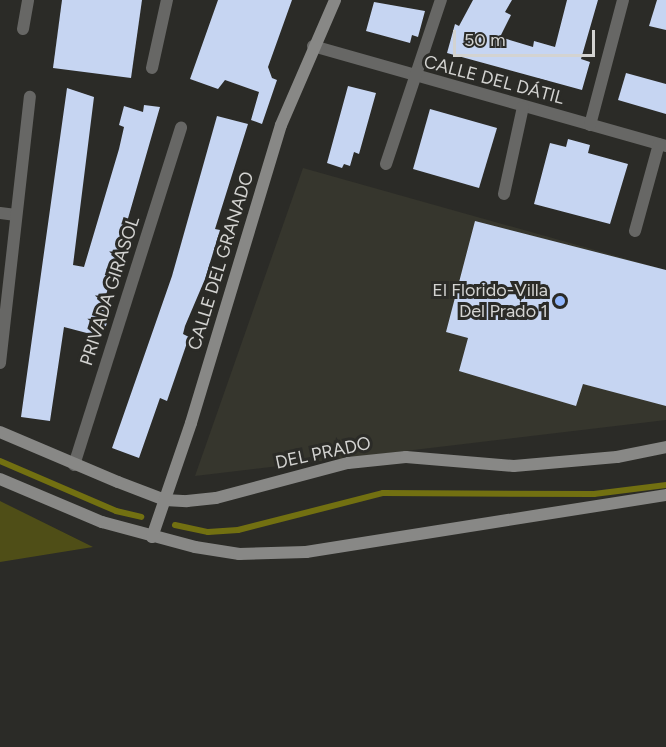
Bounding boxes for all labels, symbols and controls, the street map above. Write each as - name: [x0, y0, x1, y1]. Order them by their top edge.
- scale bar: [456, 18, 598, 56]
- text: 50 m: [464, 29, 506, 51]
- street label: CALLE DEL DÁTIL: [421, 51, 567, 109]
- street label: CALLE DEL GRANADO: [184, 169, 258, 353]
- street label: PRIVADA GIRASOL: [76, 214, 144, 368]
- place label: El Florido-Villa Del Prado 1: [432, 280, 548, 322]
- marker: El Florido-Villa Del Prado 1: [553, 294, 567, 308]
- street label: DEL PRADO: [273, 432, 373, 474]

